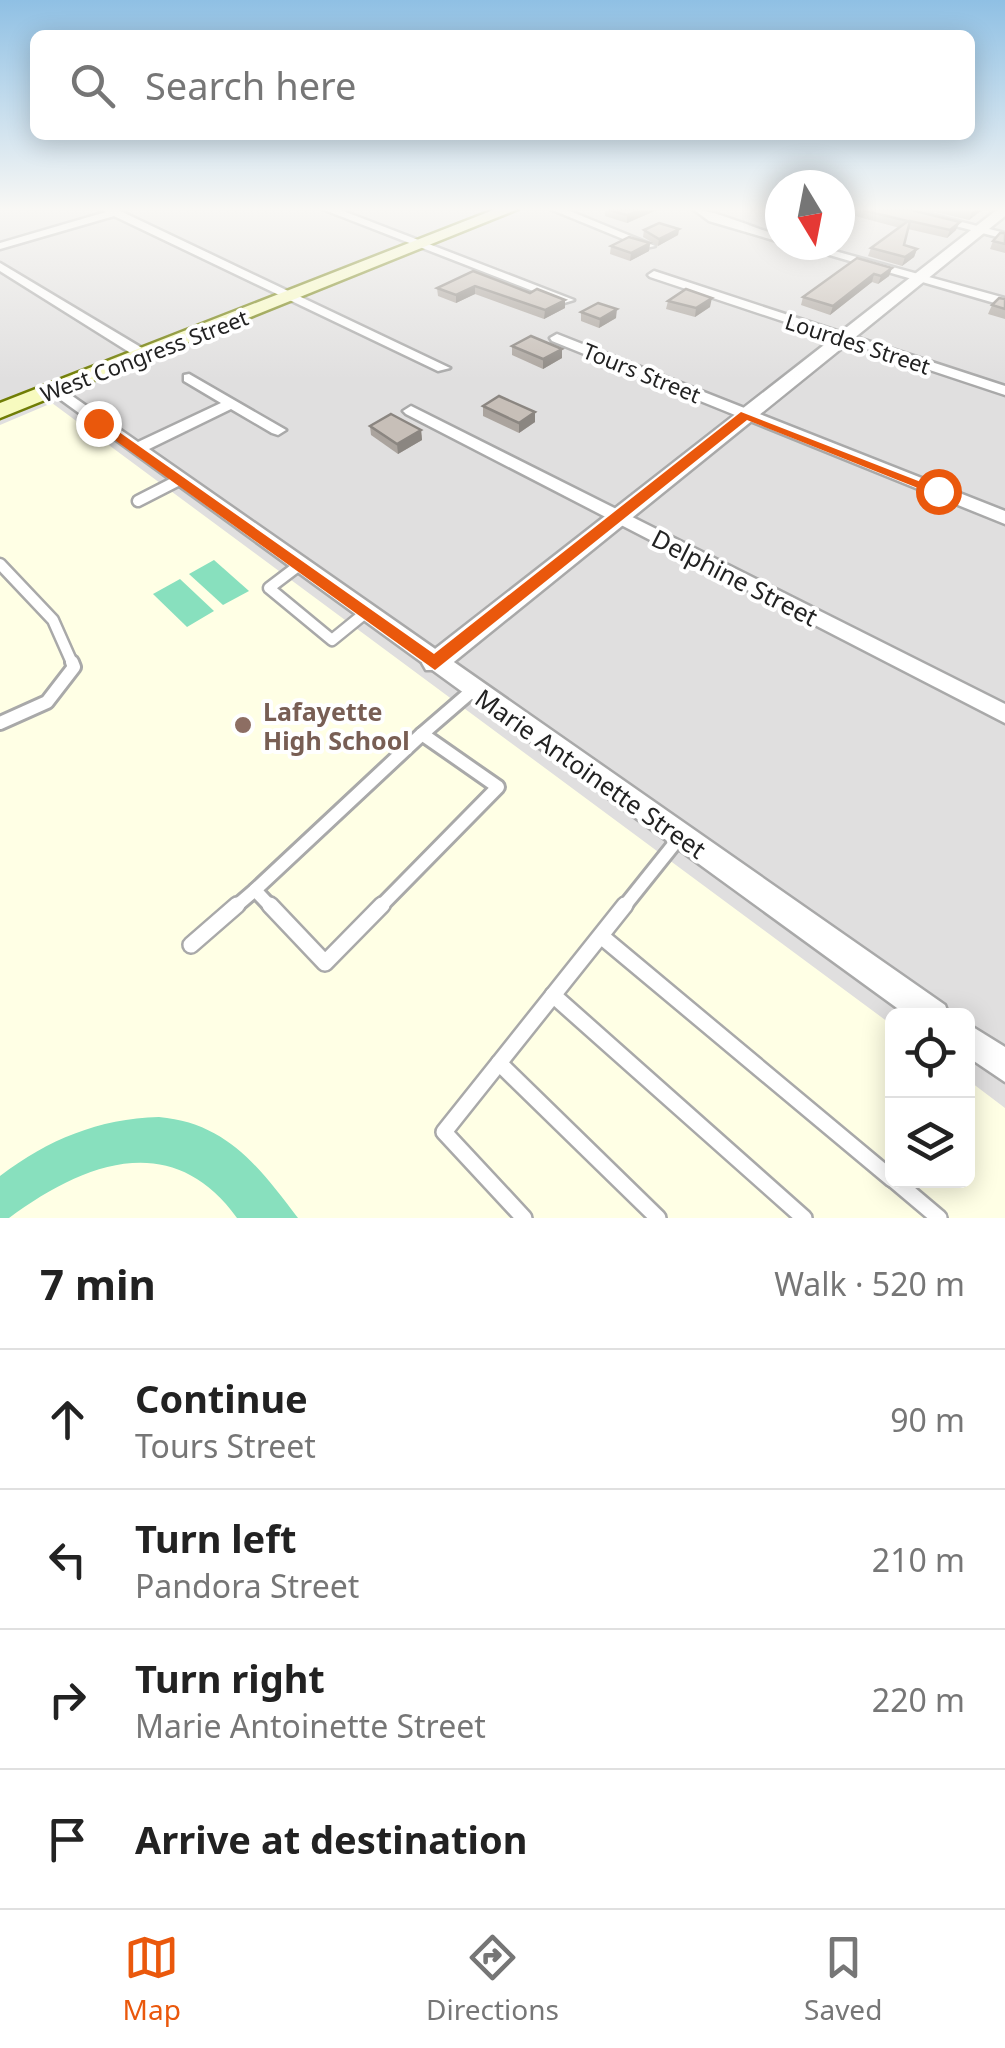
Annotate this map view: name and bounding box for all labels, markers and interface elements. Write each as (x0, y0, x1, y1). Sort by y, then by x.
search box (30, 30, 975, 140)
icon: search (65, 58, 120, 113)
text: Search here (145, 59, 356, 111)
north arrow (765, 170, 855, 260)
street label: West Congress Street (36, 302, 252, 408)
street label: Lourdes Street (782, 305, 934, 381)
street label: Tours Street (579, 335, 705, 409)
route end (76, 401, 122, 447)
route start (916, 469, 962, 515)
street label: Delphine Street (646, 521, 824, 633)
street label: Marie Antoinette Street (469, 680, 713, 866)
place label: Lafayette High School (263, 694, 410, 757)
marker: Lafayette High School (232, 714, 254, 736)
map controls (885, 1008, 975, 1188)
button: locate (885, 1008, 975, 1098)
button: layers (885, 1098, 975, 1188)
text: 7 min (40, 1255, 156, 1312)
text: Walk · 520 m (774, 1262, 965, 1305)
text: Continue (135, 1372, 308, 1424)
icon: ahead (40, 1392, 95, 1447)
text: 90 m (890, 1398, 965, 1441)
text: Tours Street (135, 1424, 316, 1467)
text: Turn left (135, 1512, 297, 1564)
icon: left (40, 1532, 95, 1587)
text: 210 m (872, 1538, 965, 1581)
text: Pandora Street (135, 1564, 359, 1607)
text: Turn right (135, 1652, 325, 1704)
icon: right (40, 1672, 95, 1727)
text: 220 m (872, 1678, 965, 1721)
text: Marie Antoinette Street (135, 1704, 486, 1747)
icon: arrive (40, 1812, 95, 1867)
text: Arrive at destination (135, 1813, 527, 1865)
tab: Map (123, 1930, 181, 2028)
tab: Directions (426, 1930, 559, 2028)
tab: Saved (804, 1930, 882, 2028)

